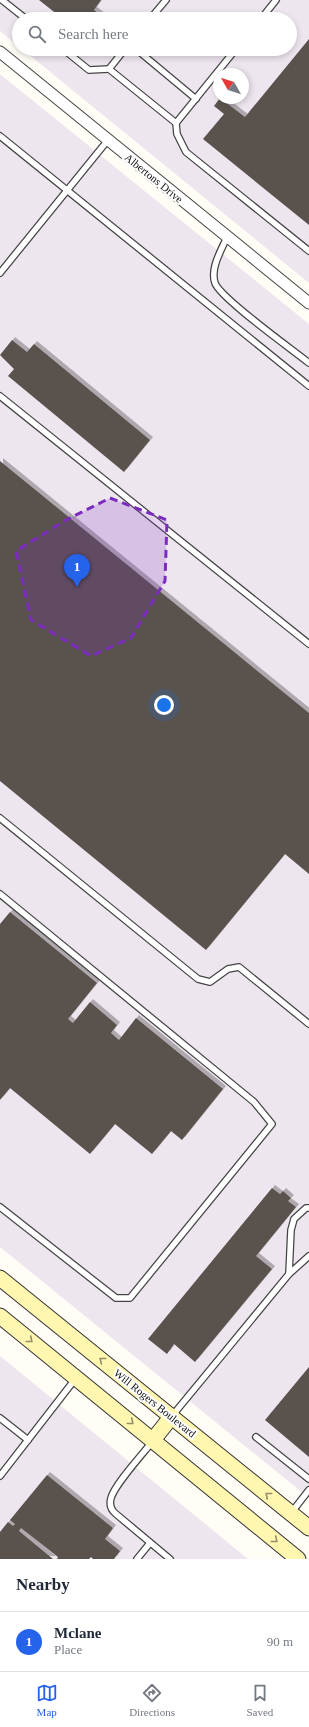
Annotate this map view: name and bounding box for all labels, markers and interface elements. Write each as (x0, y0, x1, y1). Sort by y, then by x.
search box (12, 12, 297, 56)
icon: search (26, 23, 48, 45)
text: Search here (58, 26, 128, 42)
north arrow (213, 68, 249, 104)
street label: Albertons Drive (123, 151, 186, 205)
pin: 1 (64, 554, 90, 587)
your location (154, 695, 174, 715)
one-way arrow (26, 1336, 33, 1343)
one-way arrow (99, 1357, 106, 1364)
street label: Will Rogers Boulevard (112, 1366, 199, 1440)
one-way arrow (127, 1418, 134, 1425)
one-way arrow (265, 1492, 273, 1499)
one-way arrow (271, 1535, 278, 1542)
text: Nearby (16, 1575, 70, 1594)
text: Mclane (54, 1625, 101, 1641)
text: 1 (26, 1634, 32, 1649)
text: 90 m (267, 1634, 293, 1649)
text: Place (54, 1642, 82, 1657)
tab: Map (36, 1682, 58, 1718)
tab: Directions (129, 1682, 175, 1718)
tab: Saved (246, 1682, 273, 1718)

